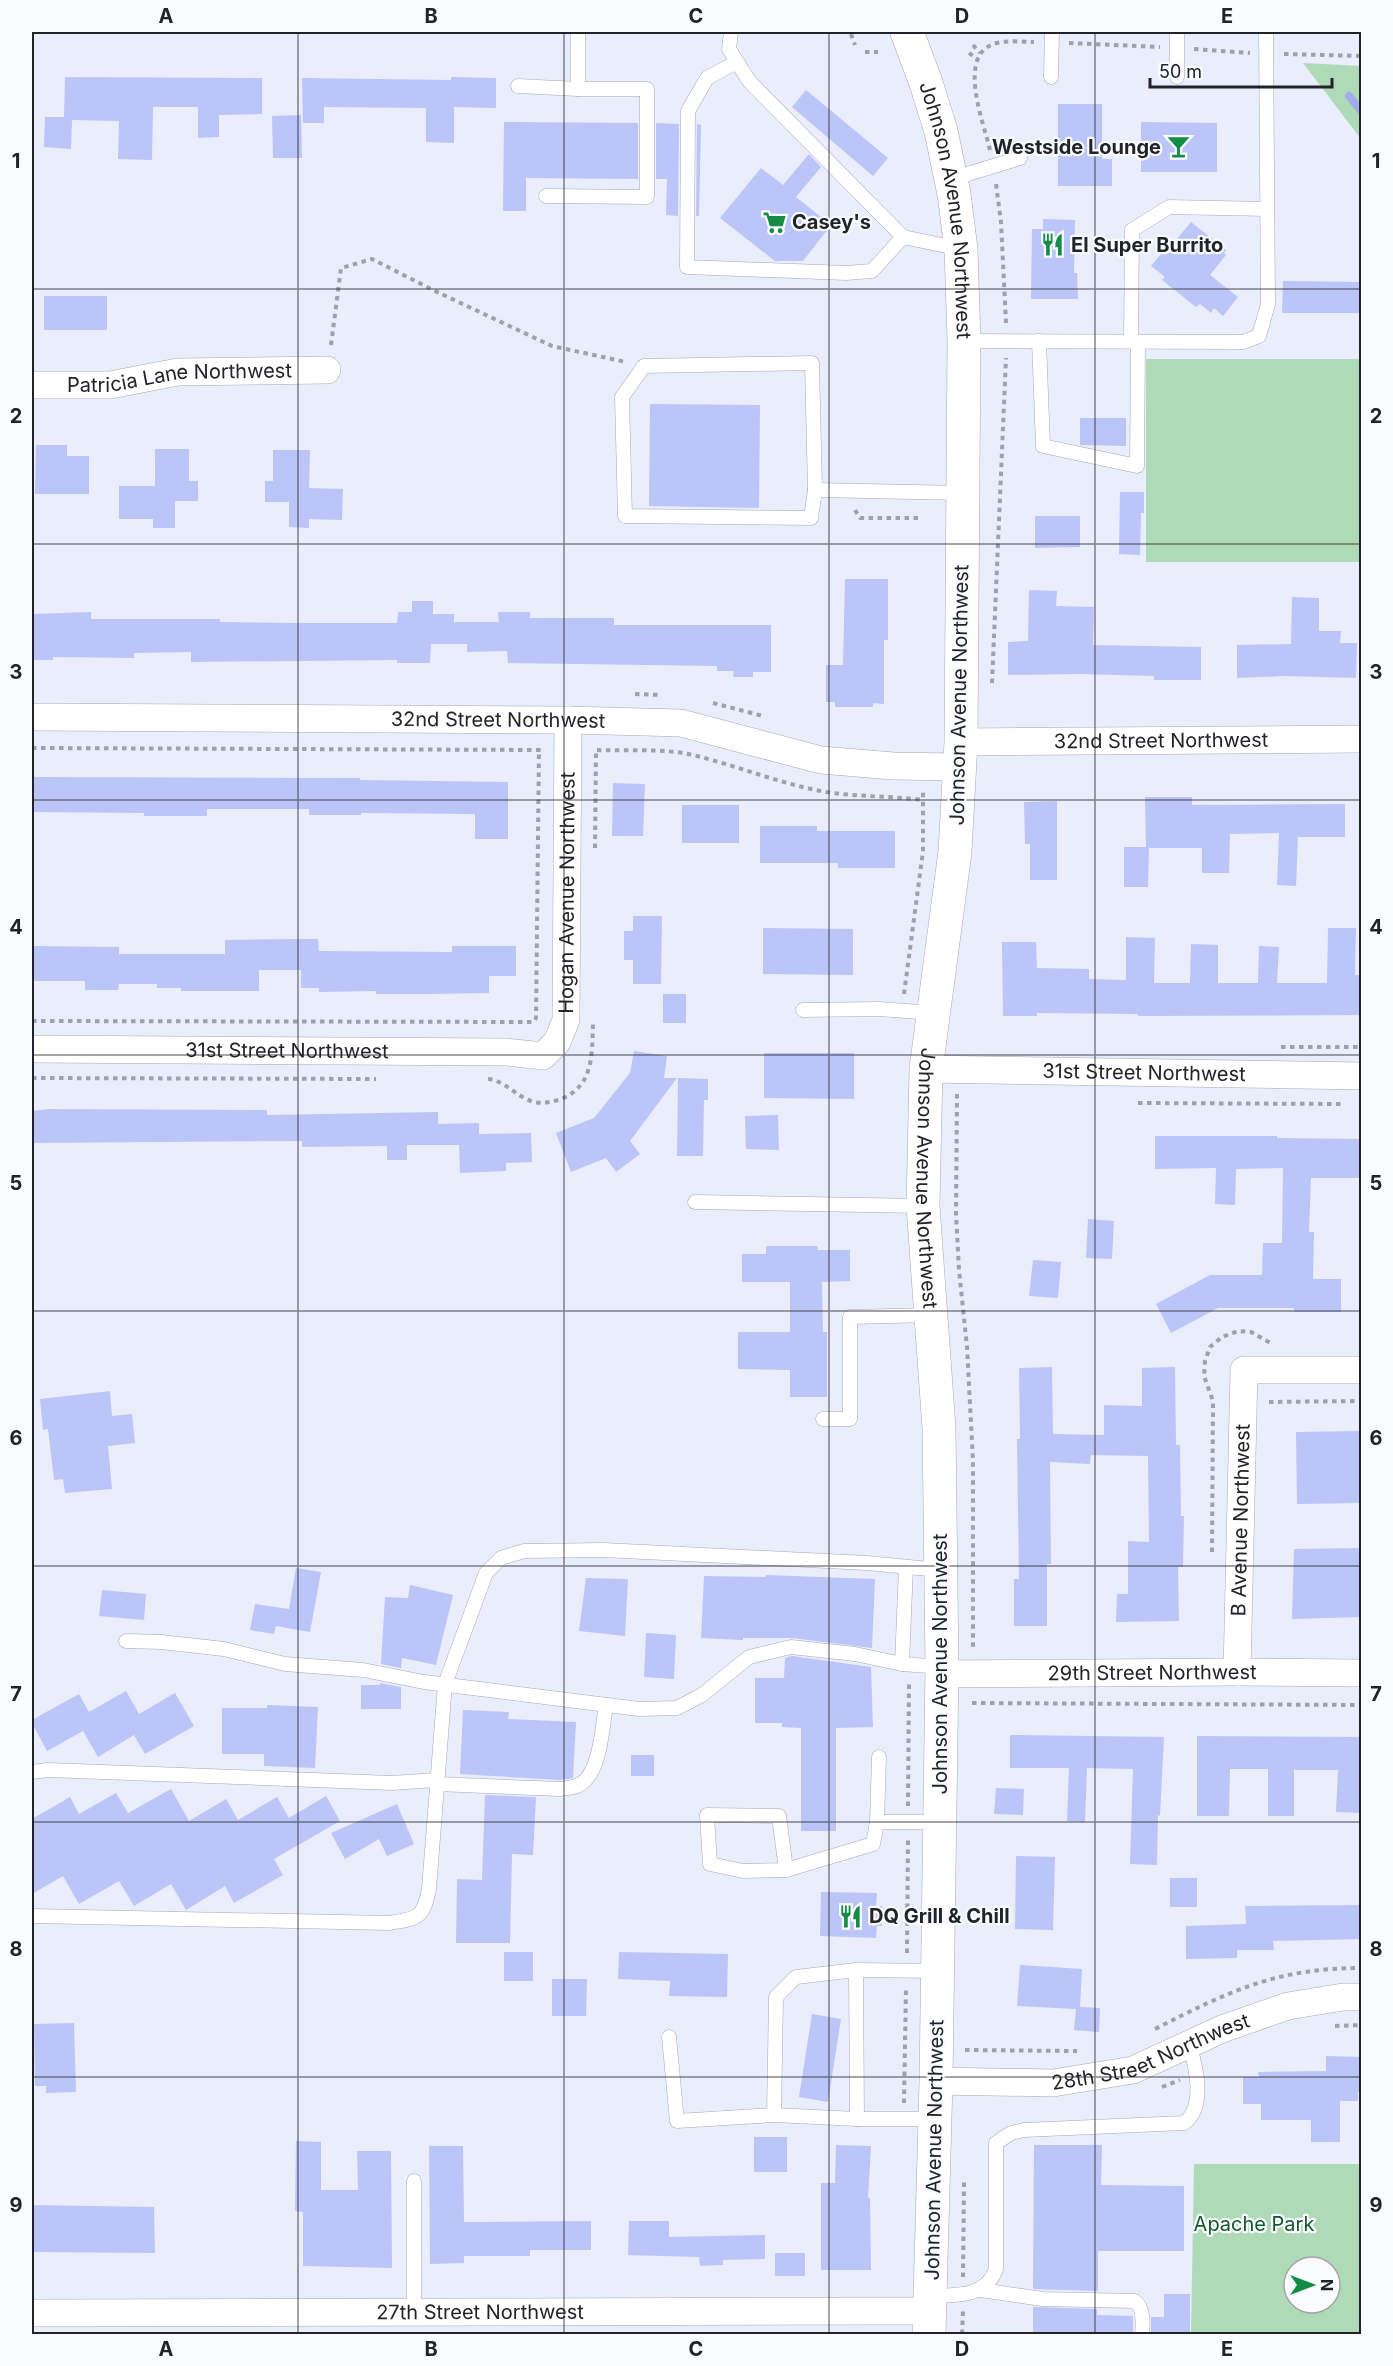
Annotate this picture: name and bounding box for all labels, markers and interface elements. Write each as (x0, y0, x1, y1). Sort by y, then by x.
text: A (159, 4, 174, 28)
text: B (424, 4, 438, 28)
text: C (689, 4, 703, 28)
text: D (955, 4, 969, 28)
text: E (1221, 4, 1233, 28)
scale bar (1150, 51, 1332, 89)
text: 50 m (1159, 61, 1202, 82)
street label: Johnson Avenue Northwest (914, 78, 976, 340)
bar icon: Westside Lounge (1166, 134, 1192, 160)
place label: Westside Lounge (992, 135, 1161, 159)
text: 1 (12, 149, 20, 173)
text: 1 (1372, 149, 1380, 173)
supermarket icon: Casey's (761, 209, 787, 235)
place label: Casey's (792, 210, 871, 234)
restaurant icon: El Super Burrito (1040, 232, 1066, 258)
place label: El Super Burrito (1071, 233, 1223, 257)
street label: Patricia Lane Northwest (67, 358, 292, 397)
text: 2 (10, 404, 22, 428)
text: 2 (1370, 404, 1382, 428)
street label: Johnson Avenue Northwest (945, 564, 973, 826)
text: 3 (10, 660, 22, 684)
text: 3 (1370, 660, 1382, 684)
street label: 32nd Street Northwest (391, 707, 606, 733)
street label: 32nd Street Northwest (1054, 728, 1269, 753)
street label: Hogan Avenue Northwest (554, 771, 580, 1014)
text: 4 (9, 915, 23, 939)
text: 4 (1369, 915, 1383, 939)
street label: 31st Street Northwest (185, 1038, 389, 1063)
street label: Johnson Avenue Northwest (911, 1046, 942, 1310)
street label: 31st Street Northwest (1042, 1059, 1246, 1086)
text: 5 (10, 1171, 22, 1195)
text: 5 (1370, 1171, 1382, 1195)
street label: B Avenue Northwest (1226, 1423, 1255, 1617)
text: 6 (10, 1426, 23, 1450)
text: 6 (1370, 1426, 1383, 1450)
street label: Johnson Avenue Northwest (928, 1533, 952, 1794)
street label: 29th Street Northwest (1047, 1660, 1257, 1685)
text: 7 (10, 1682, 22, 1706)
text: 7 (1370, 1682, 1382, 1706)
restaurant icon: DQ Grill & Chill (838, 1903, 864, 1929)
place label: DQ Grill & Chill (869, 1904, 1010, 1928)
text: 8 (9, 1937, 23, 1961)
text: 8 (1369, 1937, 1383, 1961)
street label: 28th Street Northwest (1050, 2008, 1253, 2095)
street label: Johnson Avenue Northwest (920, 2019, 948, 2281)
text: 9 (10, 2193, 23, 2217)
text: 9 (1370, 2193, 1383, 2217)
park label: Apache Park (1194, 2212, 1314, 2236)
north arrow (1282, 2255, 1342, 2315)
text: N (1317, 2279, 1337, 2291)
street label: 27th Street Northwest (376, 2300, 584, 2324)
text: A (159, 2337, 174, 2361)
text: B (424, 2337, 438, 2361)
text: C (689, 2337, 703, 2361)
text: D (955, 2337, 969, 2361)
text: E (1221, 2337, 1233, 2361)

